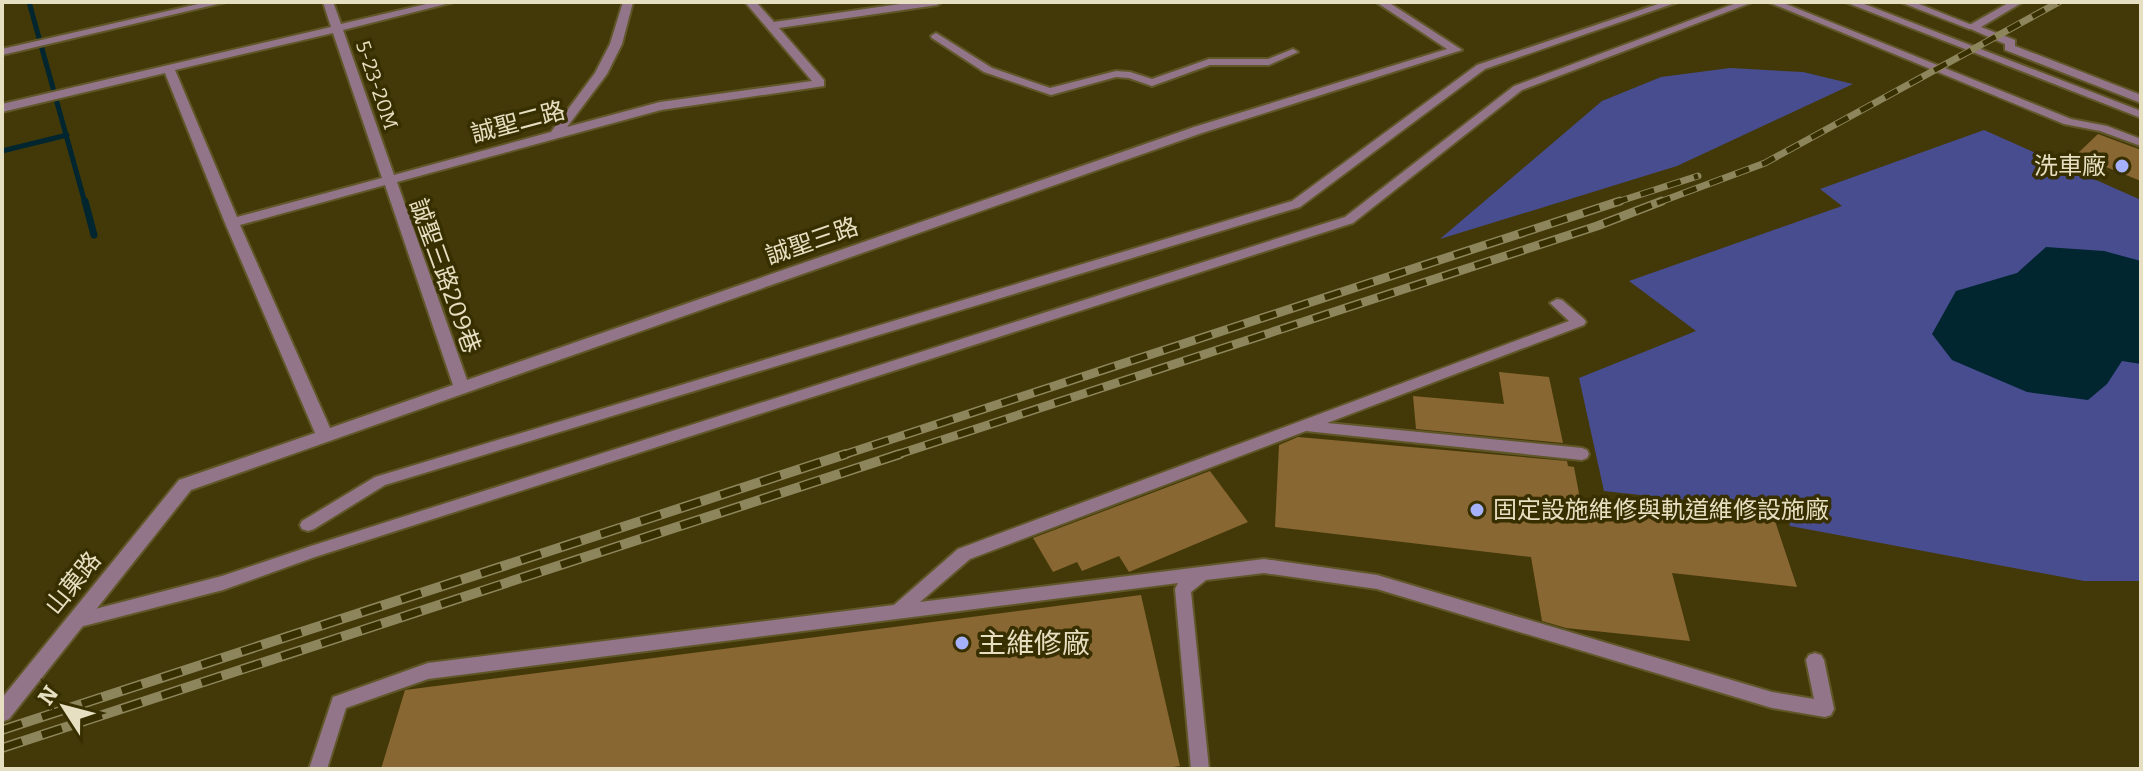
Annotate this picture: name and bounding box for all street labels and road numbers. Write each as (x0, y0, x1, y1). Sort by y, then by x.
street label: 5-23-20M (351, 38, 403, 132)
street label: 誠聖二路 (468, 96, 568, 148)
street label: 誠聖三路209巷 (404, 195, 486, 357)
street label: 誠聖三路 (762, 212, 862, 270)
street label: 山菓路 (39, 546, 107, 620)

